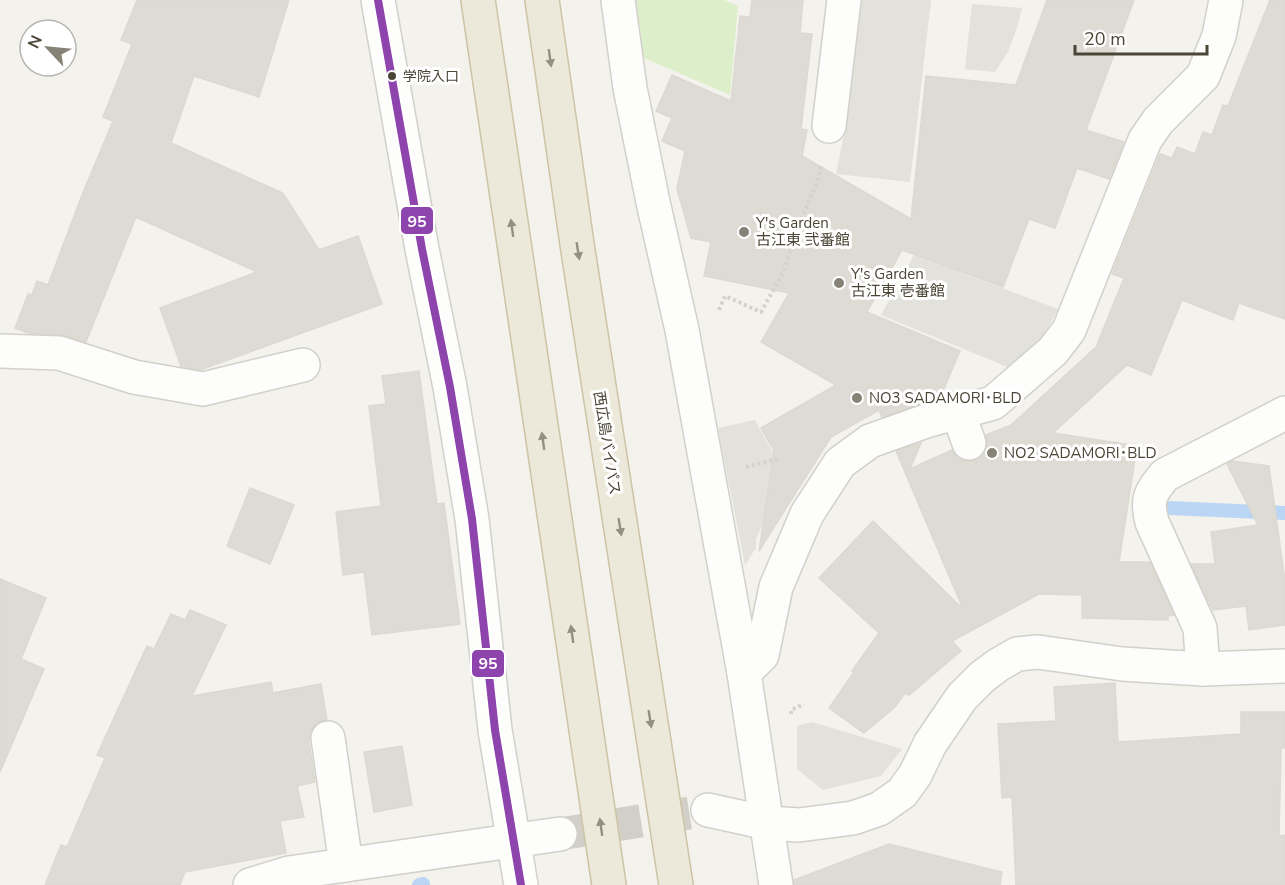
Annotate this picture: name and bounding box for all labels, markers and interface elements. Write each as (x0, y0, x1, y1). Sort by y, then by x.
north arrow (18, 18, 78, 78)
scale bar (1075, 18, 1207, 56)
text: 20 m (1084, 27, 1126, 51)
text: N (23, 32, 48, 52)
one-way arrow (546, 49, 555, 68)
place label: 学院入口 (403, 67, 459, 86)
marker: 学院入口 (386, 70, 398, 82)
line badge: 95 (400, 206, 434, 235)
text: 95 (407, 211, 427, 233)
place label: Y's Garden 古江東 弐番館 (755, 213, 850, 250)
one-way arrow (507, 218, 516, 237)
marker: Y's Garden 古江東 弐番館 (737, 225, 751, 239)
one-way arrow (573, 242, 582, 261)
place label: Y's Garden 古江東 壱番館 (850, 264, 945, 301)
marker: Y's Garden 古江東 壱番館 (832, 276, 846, 290)
place label: NO3 SADAMORI･BLD (869, 388, 1022, 408)
street label: 西広島バイパス (589, 390, 625, 496)
marker: NO3 SADAMORI･BLD (850, 391, 864, 405)
one-way arrow (539, 432, 548, 451)
place label: NO2 SADAMORI･BLD (1004, 443, 1157, 463)
marker: NO2 SADAMORI･BLD (985, 446, 999, 460)
one-way arrow (616, 517, 625, 536)
one-way arrow (567, 625, 576, 644)
line badge: 95 (471, 649, 505, 678)
text: 95 (478, 653, 498, 675)
one-way arrow (646, 710, 655, 729)
one-way arrow (596, 818, 605, 837)

